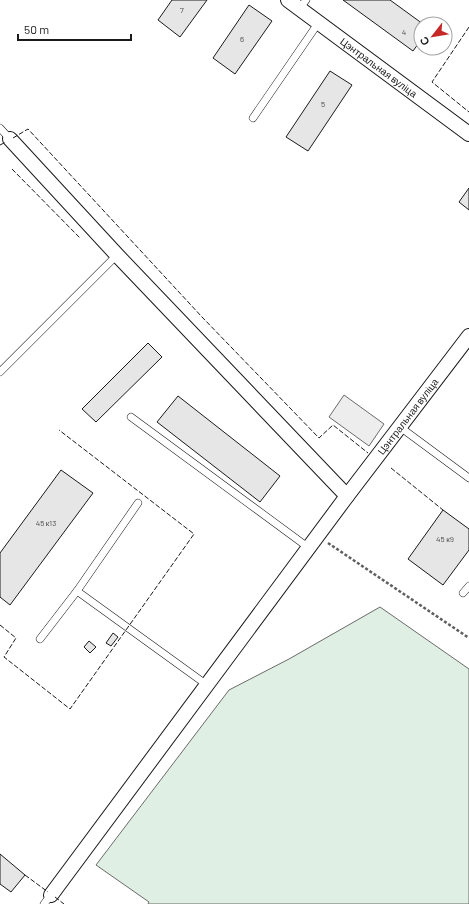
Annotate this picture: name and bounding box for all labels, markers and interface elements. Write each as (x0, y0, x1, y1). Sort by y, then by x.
house number: 7 (180, 5, 184, 15)
scale bar (18, 16, 131, 42)
north arrow (413, 16, 453, 56)
text: 50 m (24, 22, 49, 36)
house number: 4 (402, 27, 406, 37)
house number: 6 (240, 34, 244, 44)
street label: Цэнтральная вуліца (338, 35, 420, 100)
text: С (416, 35, 432, 48)
house number: 5 (321, 99, 325, 109)
street label: Цэнтральная вуліца (375, 376, 441, 457)
house number: 45 к13 (36, 518, 56, 528)
house number: 45 к9 (436, 534, 454, 544)

